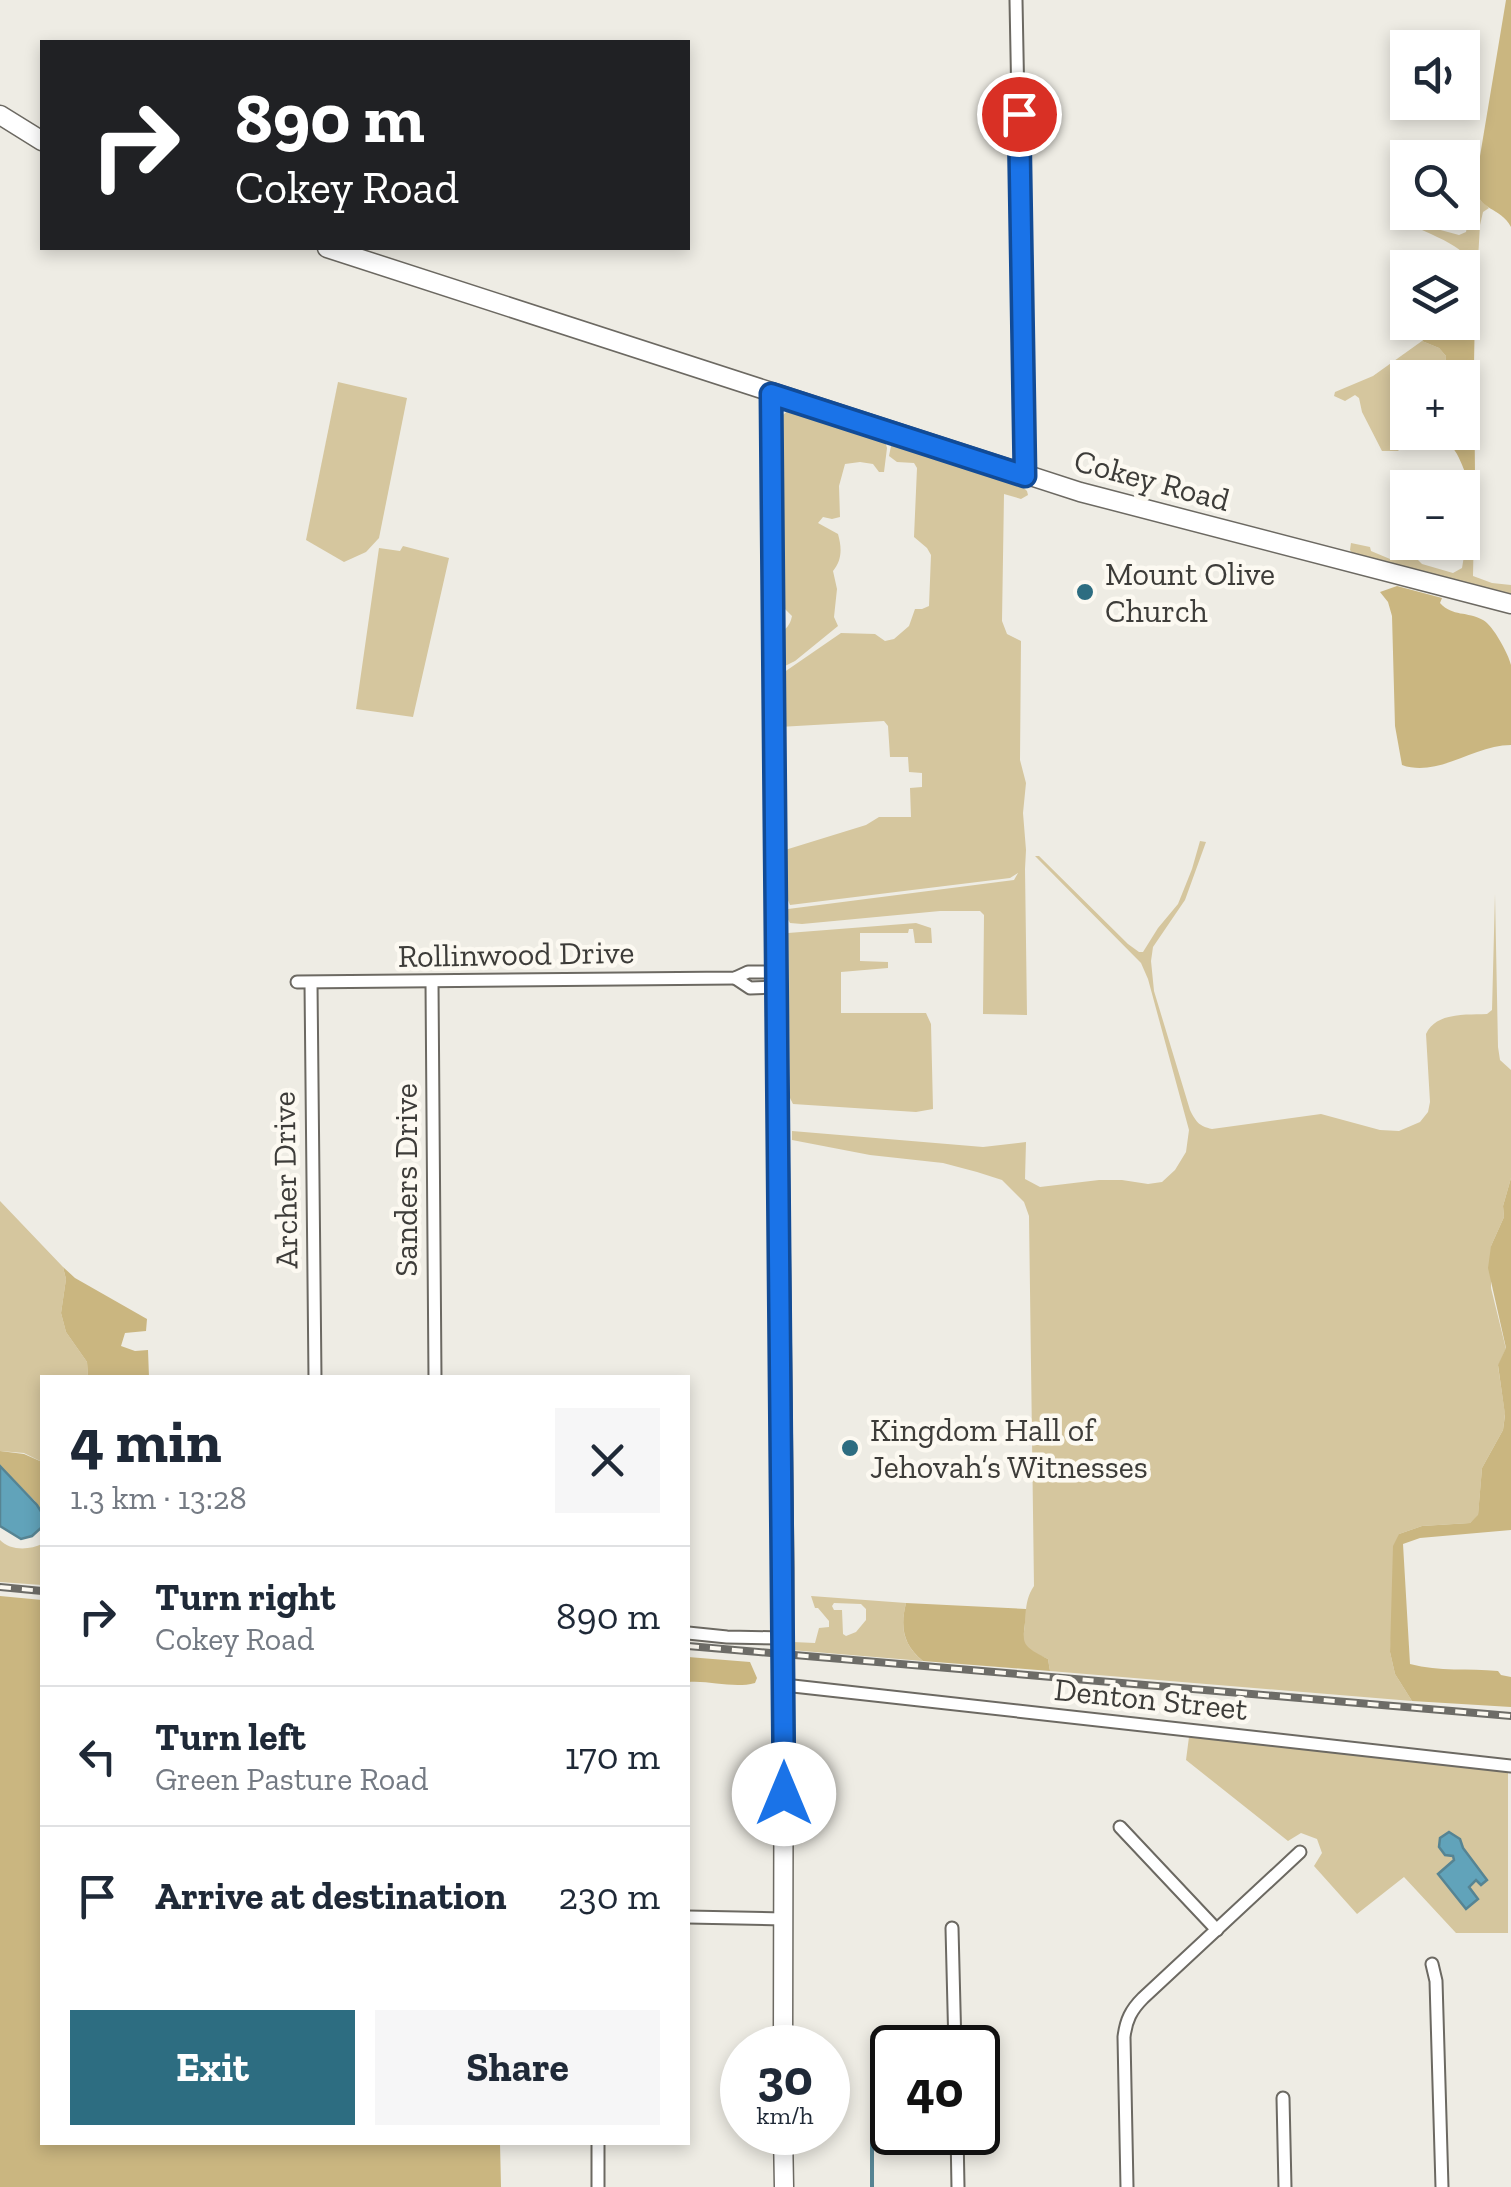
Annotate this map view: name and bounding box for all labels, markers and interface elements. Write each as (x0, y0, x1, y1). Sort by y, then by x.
map controls (1390, 30, 1480, 560)
button: sound (1390, 30, 1480, 120)
pin (977, 72, 1062, 157)
text: 890 m (235, 76, 425, 160)
icon: right (70, 80, 200, 210)
icon: arrive (992, 87, 1047, 142)
button: search (1390, 140, 1480, 230)
text: Cokey Road (235, 161, 459, 215)
button: layers (1390, 250, 1480, 340)
button: + (1390, 360, 1480, 450)
street label: Cokey Road (1070, 441, 1234, 519)
button: − (1390, 470, 1480, 560)
place label: Mount Olive Church (1105, 555, 1275, 630)
marker: Mount Olive Church (1074, 581, 1096, 603)
street label: Rollinwood Drive (397, 933, 635, 975)
street label: Sanders Drive (387, 1083, 425, 1277)
street label: Archer Drive (264, 1091, 306, 1269)
text: 4 min (70, 1405, 222, 1477)
button: close (555, 1408, 660, 1513)
place label: Kingdom Hall of Jehovah’s Witnesses (870, 1411, 1148, 1486)
marker: Kingdom Hall of Jehovah’s Witnesses (839, 1437, 861, 1459)
text: 1.3 km · 13:28 (70, 1479, 247, 1517)
text: Turn right (155, 1574, 335, 1620)
icon: right (70, 1589, 125, 1644)
text: 890 m (556, 1593, 660, 1639)
text: Cokey Road (155, 1620, 314, 1658)
street label: Denton Street (1052, 1670, 1250, 1728)
text: Turn left (155, 1714, 306, 1760)
icon: left (70, 1729, 125, 1784)
text: 170 m (565, 1733, 660, 1779)
position arrow (732, 1742, 836, 1846)
text: Green Pasture Road (155, 1760, 428, 1798)
icon: arrive (70, 1869, 125, 1924)
text: Arrive at destination (155, 1873, 506, 1919)
text: 230 m (559, 1873, 660, 1919)
button: Exit (70, 2010, 355, 2125)
button: Share (375, 2010, 660, 2125)
speed limit sign: 40 (870, 2025, 1000, 2155)
text: 30 (757, 2048, 813, 2108)
text: km/h (756, 2100, 814, 2130)

